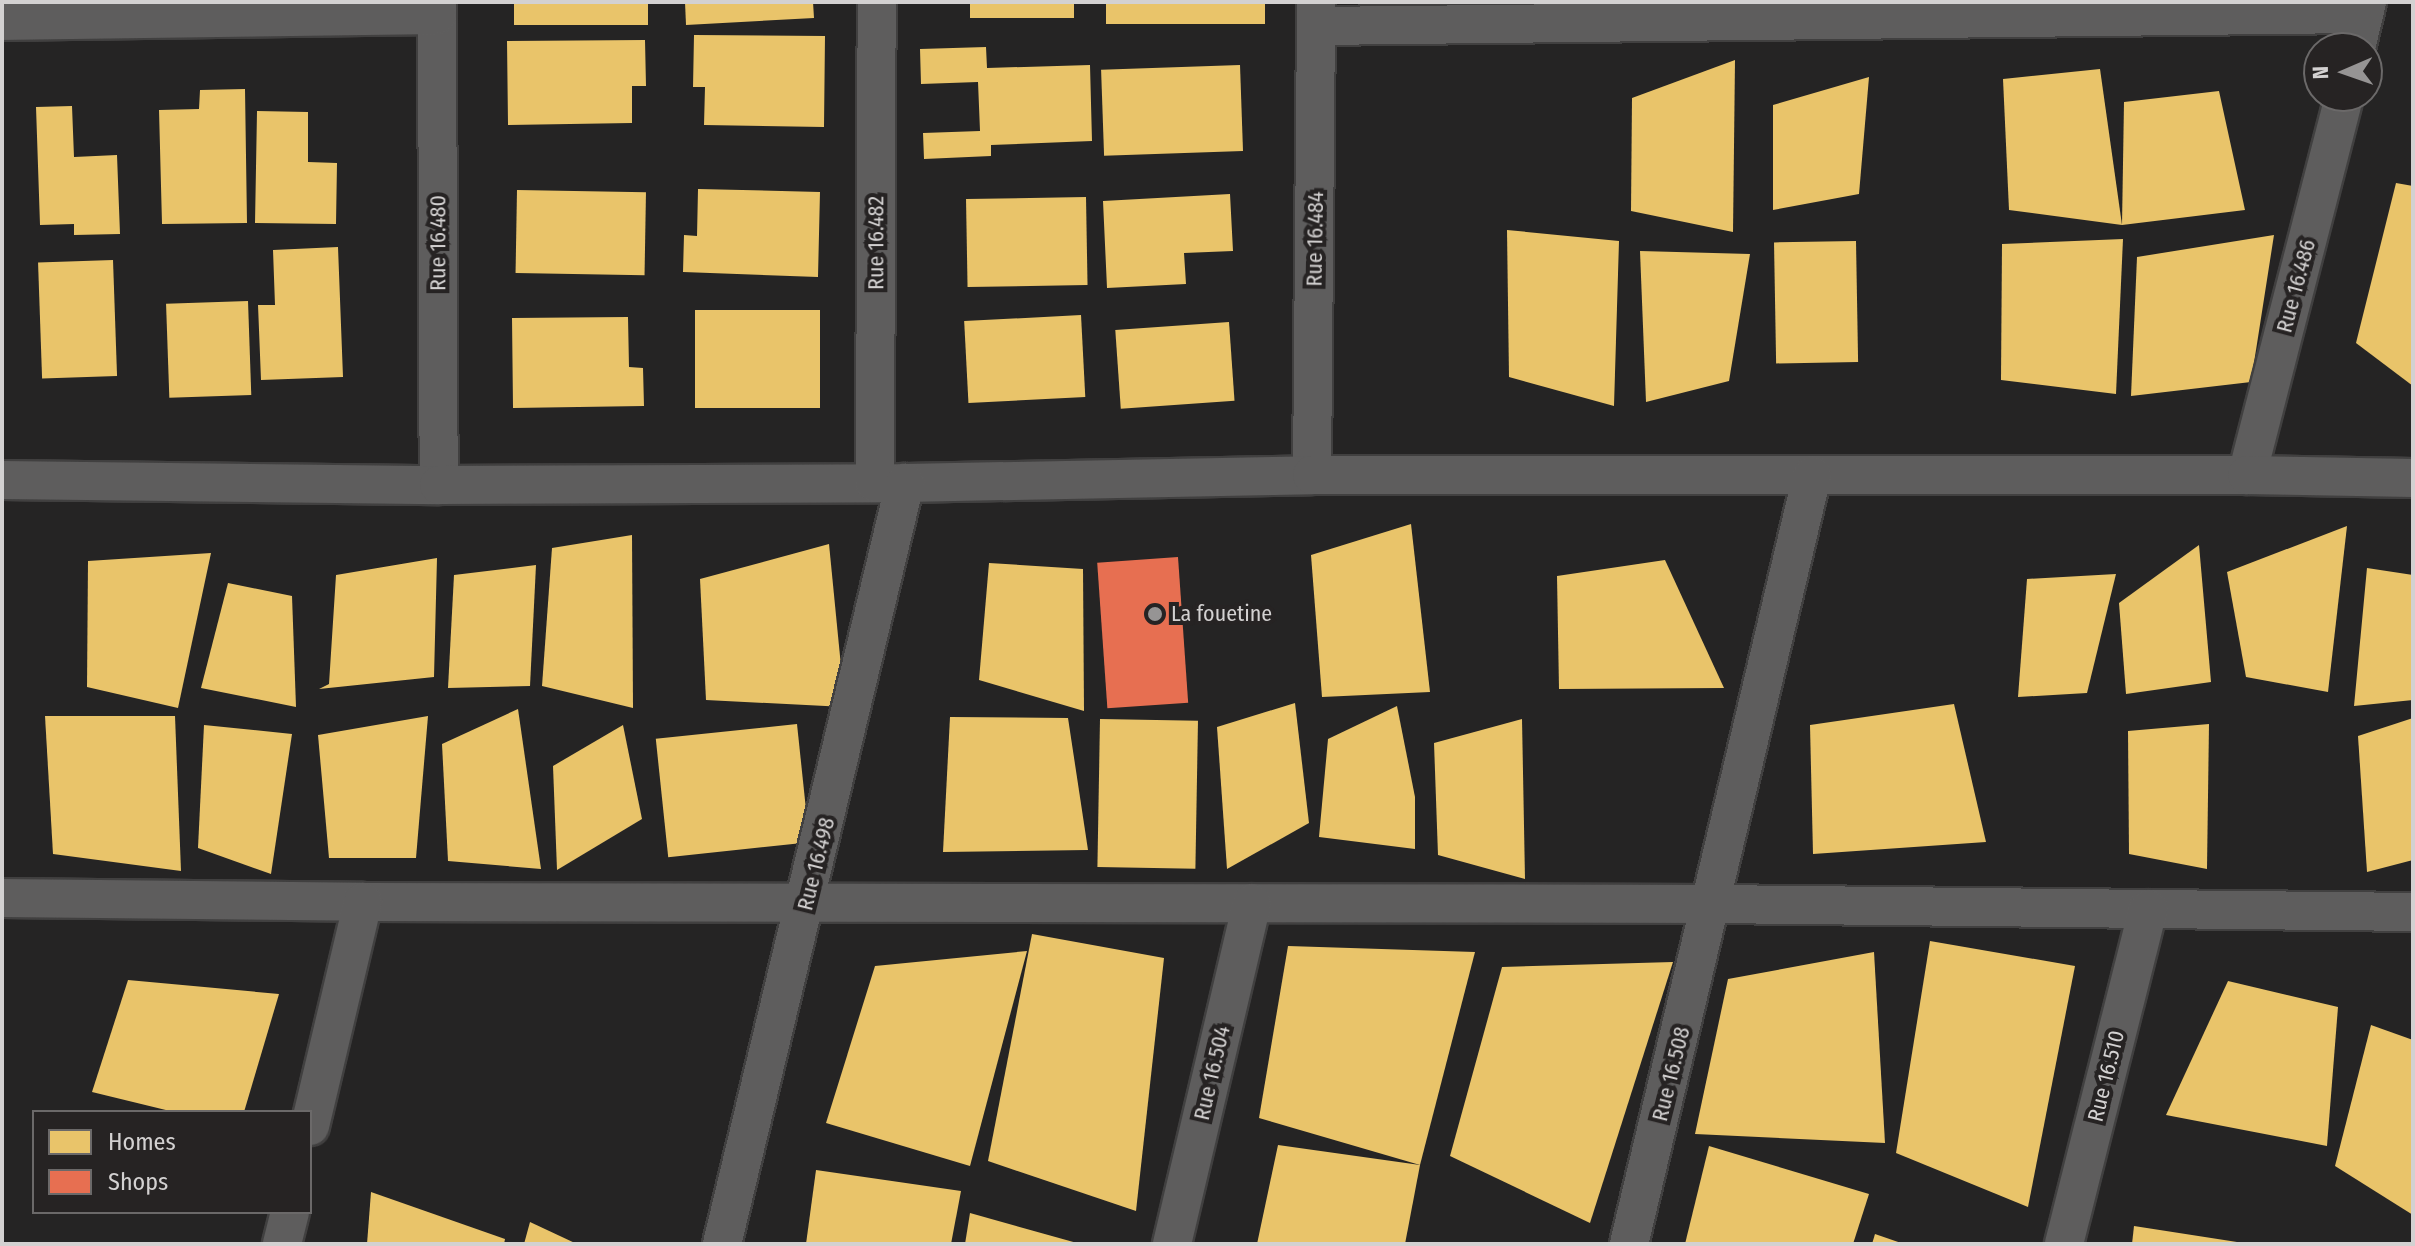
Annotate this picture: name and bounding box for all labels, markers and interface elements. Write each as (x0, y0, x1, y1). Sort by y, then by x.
north arrow (2303, 32, 2383, 112)
text: N (2307, 66, 2334, 80)
street label: Rue 16.484 (1301, 191, 1329, 287)
street label: Rue 16.480 (425, 195, 451, 291)
street label: Rue 16.482 (863, 196, 889, 290)
street label: Rue 16.486 (2271, 236, 2321, 336)
place label: La fouetine (1171, 601, 1272, 627)
marker: La fouetine (1146, 605, 1164, 623)
street label: Rue 16.498 (792, 815, 840, 913)
street label: Rue 16.504 (1188, 1023, 1236, 1123)
street label: Rue 16.508 (1647, 1024, 1695, 1124)
street label: Rue 16.510 (2082, 1028, 2130, 1124)
legend (32, 1110, 312, 1214)
text: Homes (108, 1128, 176, 1156)
text: Shops (108, 1168, 168, 1196)

